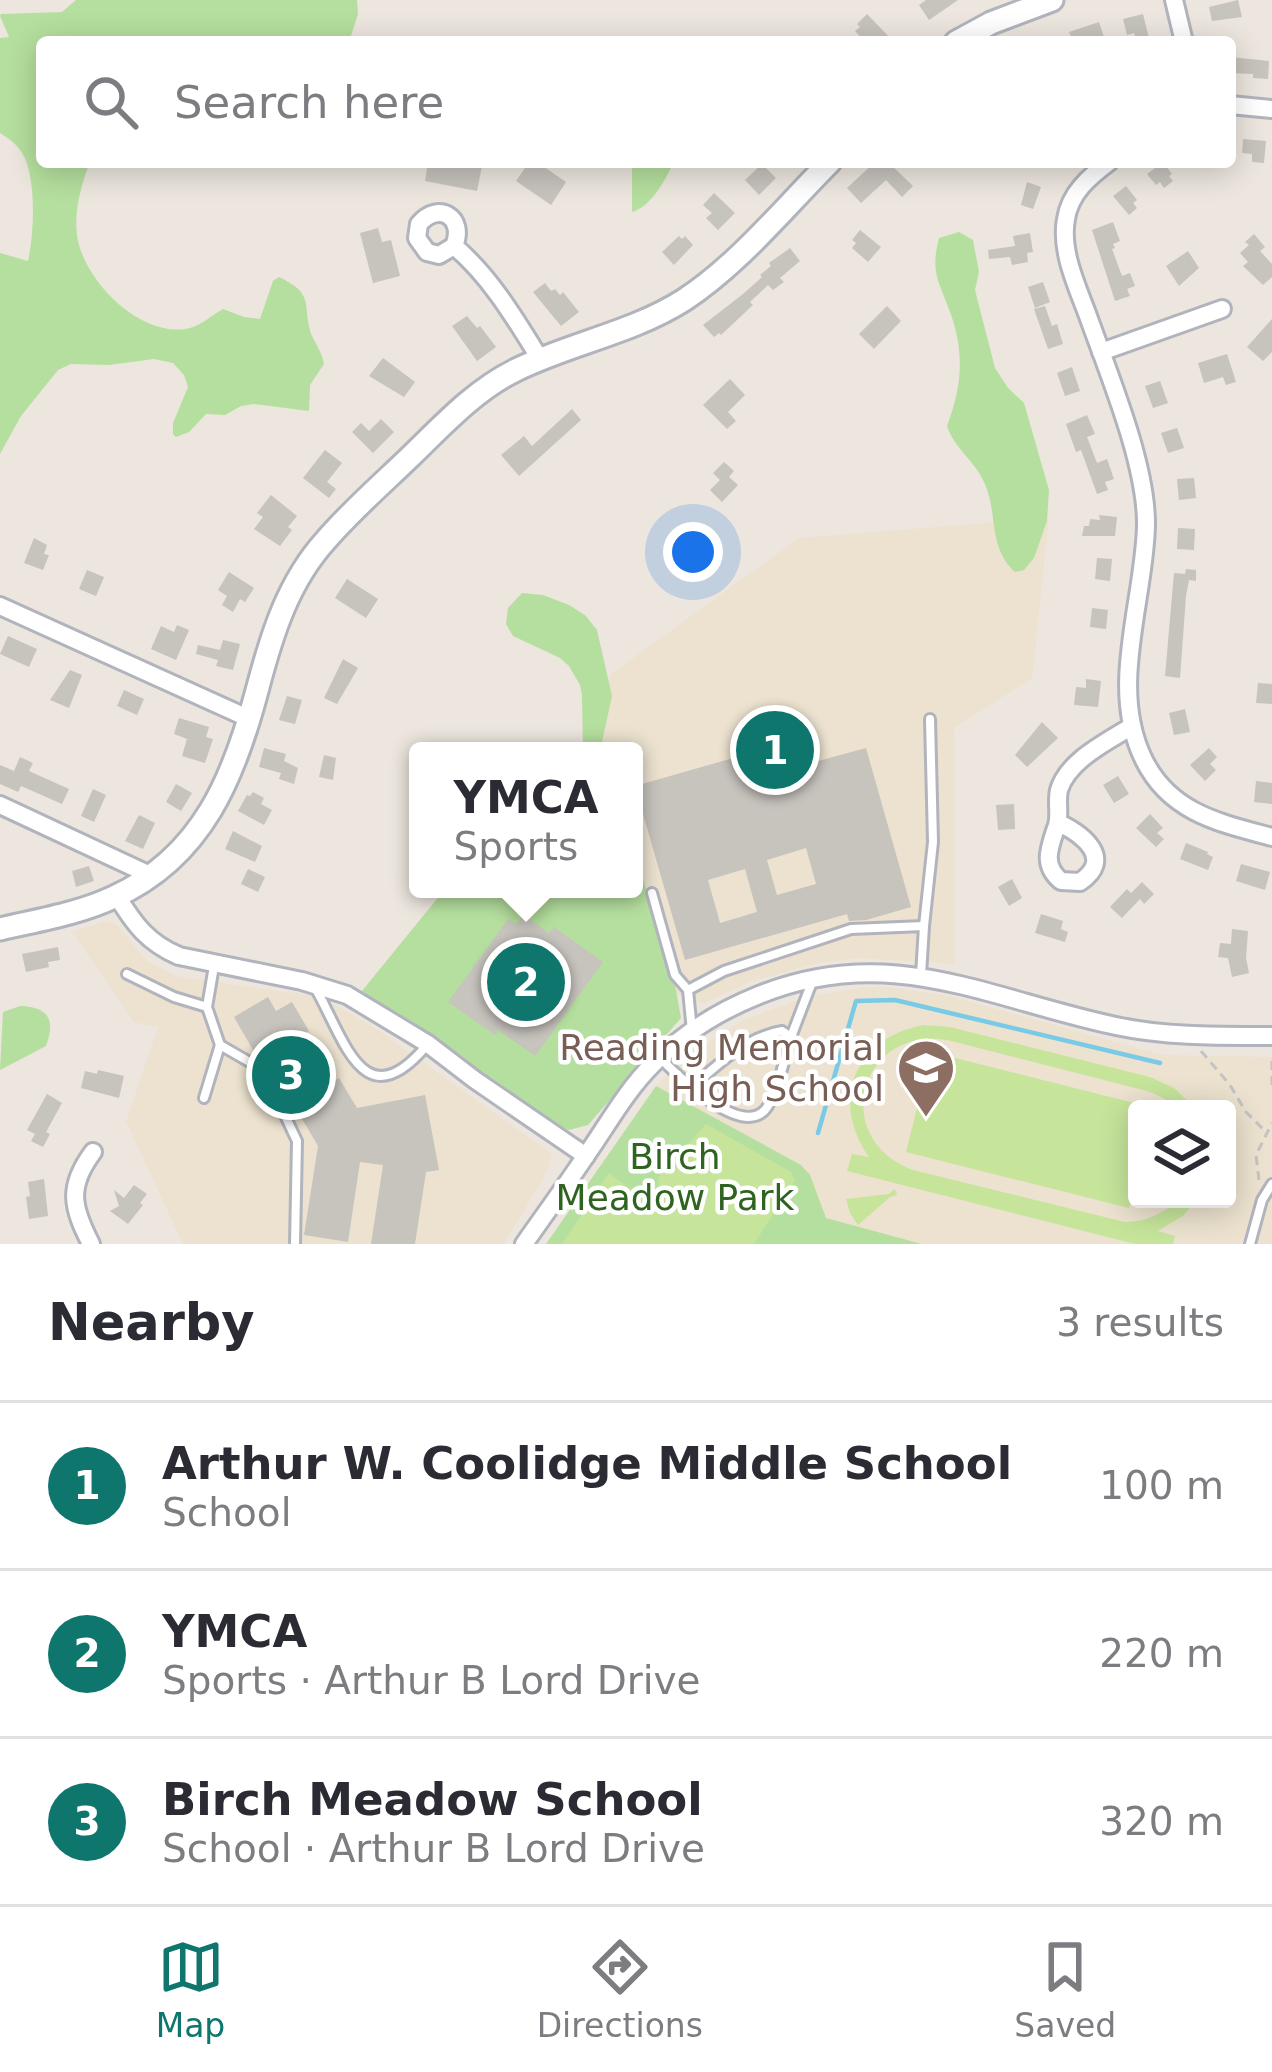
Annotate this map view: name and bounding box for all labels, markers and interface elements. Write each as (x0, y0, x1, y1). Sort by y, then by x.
search box (36, 36, 1236, 168)
icon: search (78, 69, 144, 135)
text: Search here (174, 76, 444, 129)
your location (663, 522, 723, 582)
pin: 1 (736, 705, 814, 795)
popup (409, 742, 643, 898)
text: YMCA (453, 771, 599, 824)
text: Sports (453, 824, 578, 869)
pin: 2 (487, 937, 565, 1027)
place label: Reading Memorial High School (559, 1027, 884, 1109)
pin: 3 (252, 1030, 330, 1120)
school or university icon: Reading Memorial High School (895, 1037, 957, 1119)
map controls (1128, 1100, 1236, 1208)
button: layers (1128, 1100, 1236, 1208)
park label: Birch Meadow Park (556, 1136, 795, 1218)
text: Nearby (48, 1293, 255, 1352)
text: 3 results (1056, 1300, 1224, 1345)
text: Arthur W. Coolidge Middle School (162, 1437, 1012, 1490)
text: 1 (73, 1463, 101, 1508)
text: 100 m (1099, 1463, 1224, 1508)
text: School (162, 1490, 291, 1535)
text: YMCA (162, 1605, 307, 1658)
text: 2 (73, 1631, 101, 1676)
text: 220 m (1099, 1631, 1224, 1676)
text: Sports · Arthur B Lord Drive (162, 1658, 701, 1703)
text: Birch Meadow School (162, 1773, 703, 1826)
text: 3 (73, 1799, 101, 1844)
text: 320 m (1099, 1799, 1224, 1844)
text: School · Arthur B Lord Drive (162, 1826, 705, 1871)
tab: Map (156, 1934, 225, 2045)
tab: Directions (537, 1934, 703, 2045)
tab: Saved (1014, 1934, 1116, 2045)

